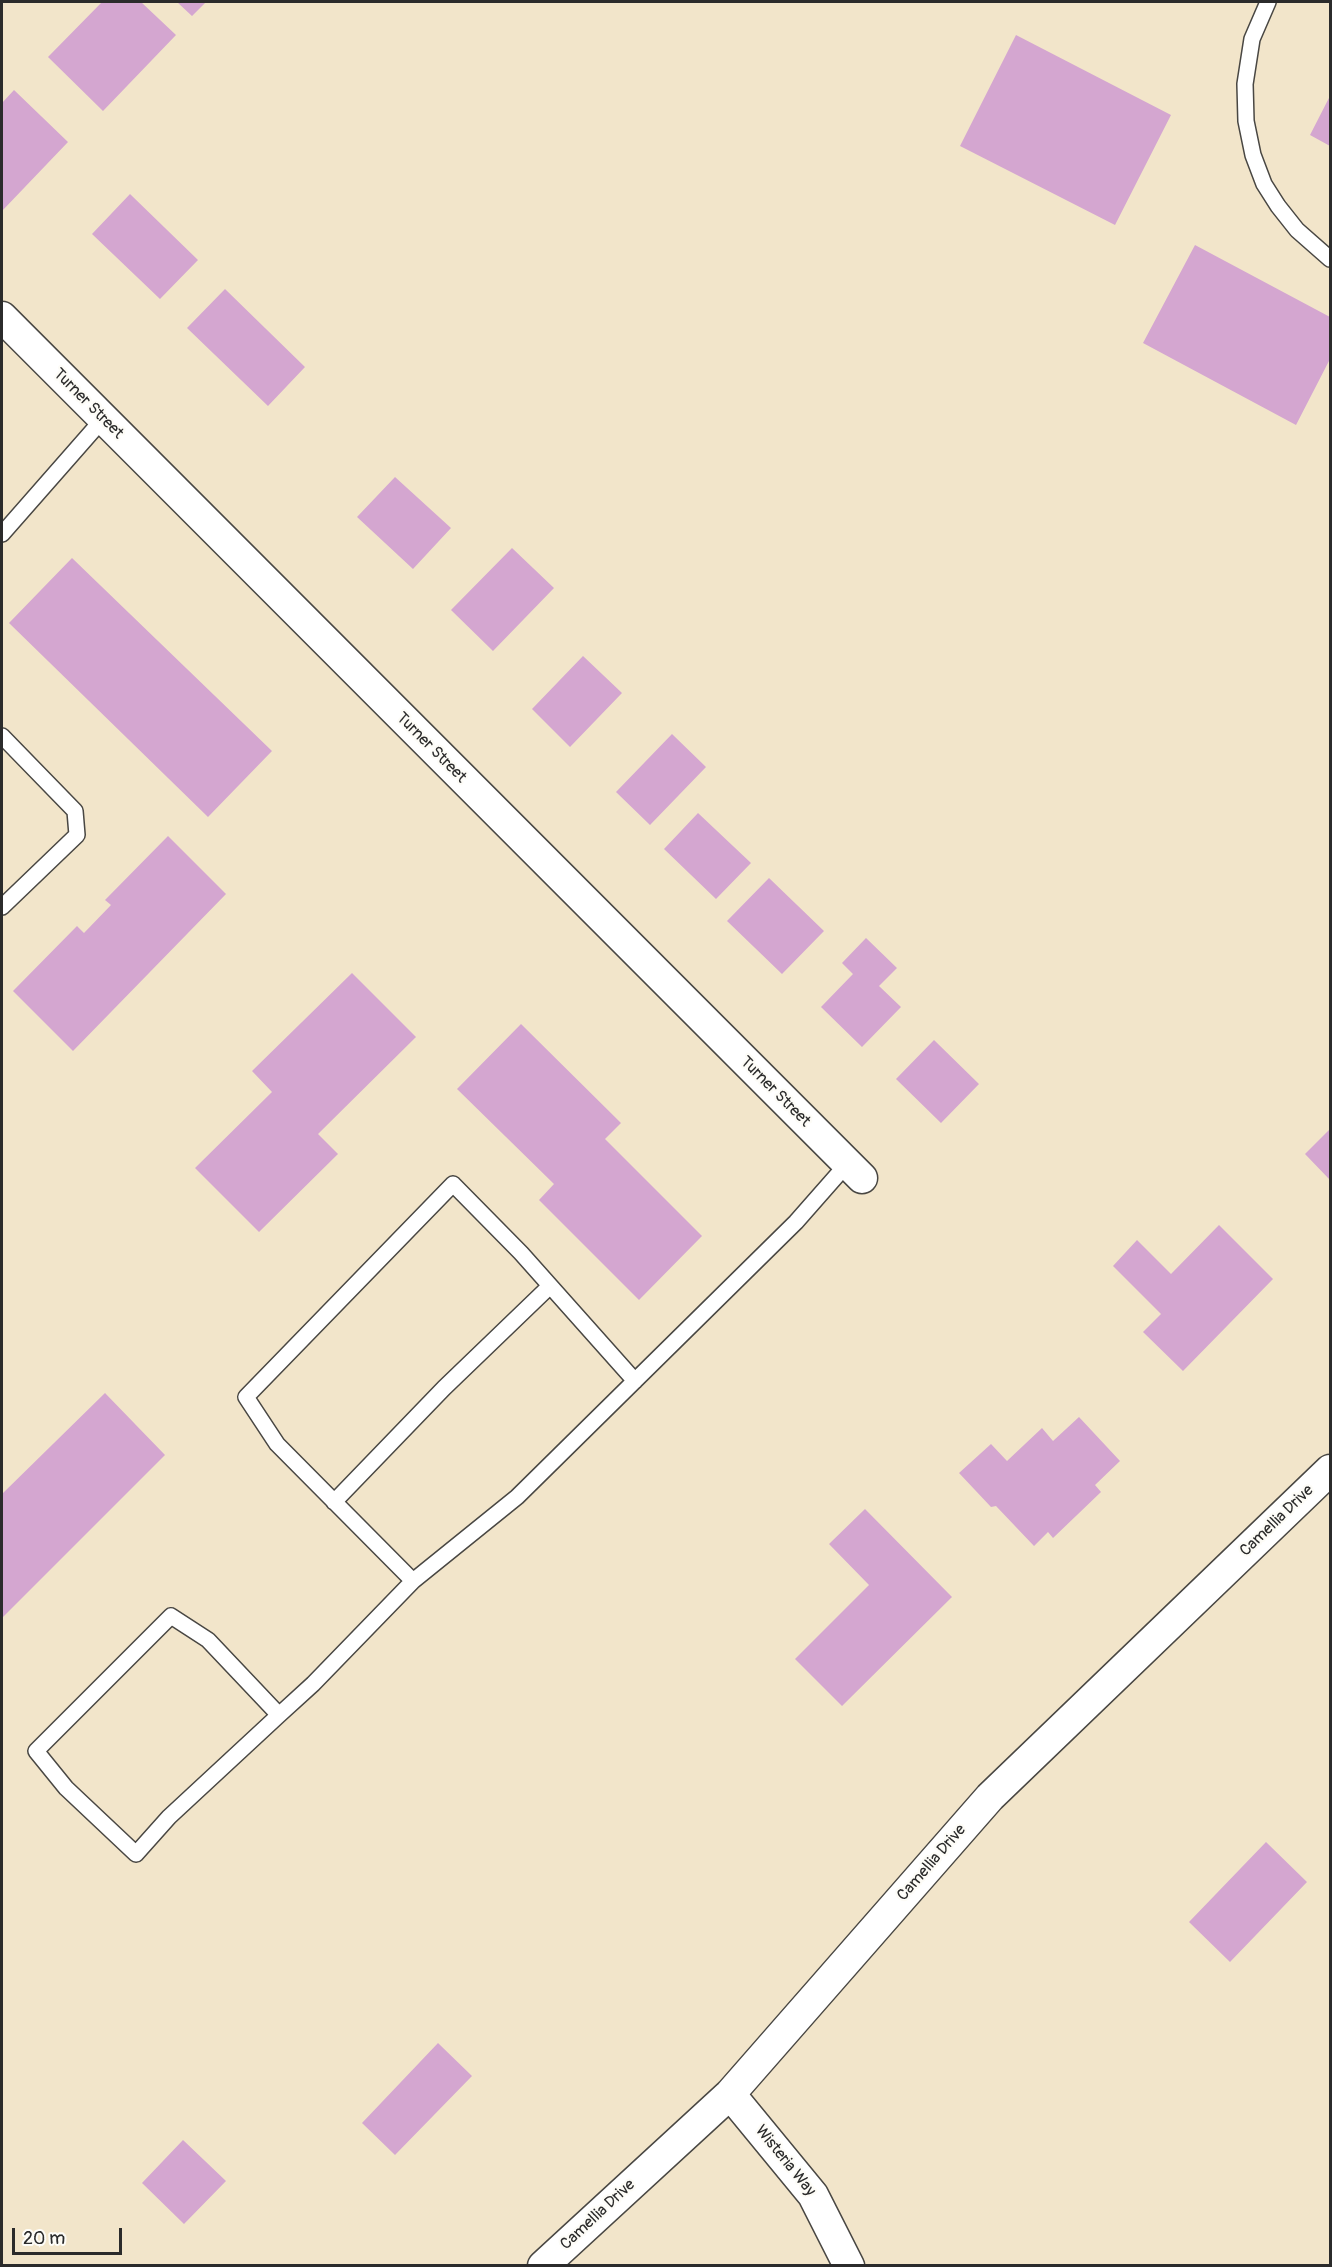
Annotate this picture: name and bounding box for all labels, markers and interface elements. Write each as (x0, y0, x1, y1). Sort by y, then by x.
street label: Turner Street (49, 365, 127, 443)
street label: Turner Street (392, 709, 470, 787)
street label: Turner Street (736, 1053, 814, 1131)
street label: Camellia Drive (1236, 1481, 1318, 1561)
street label: Camellia Drive (894, 1821, 970, 1905)
street label: Wisteria Way (751, 2122, 819, 2200)
street label: Camellia Drive (557, 2176, 639, 2254)
scale bar (15, 2216, 124, 2254)
text: 20 m (23, 2227, 65, 2250)

